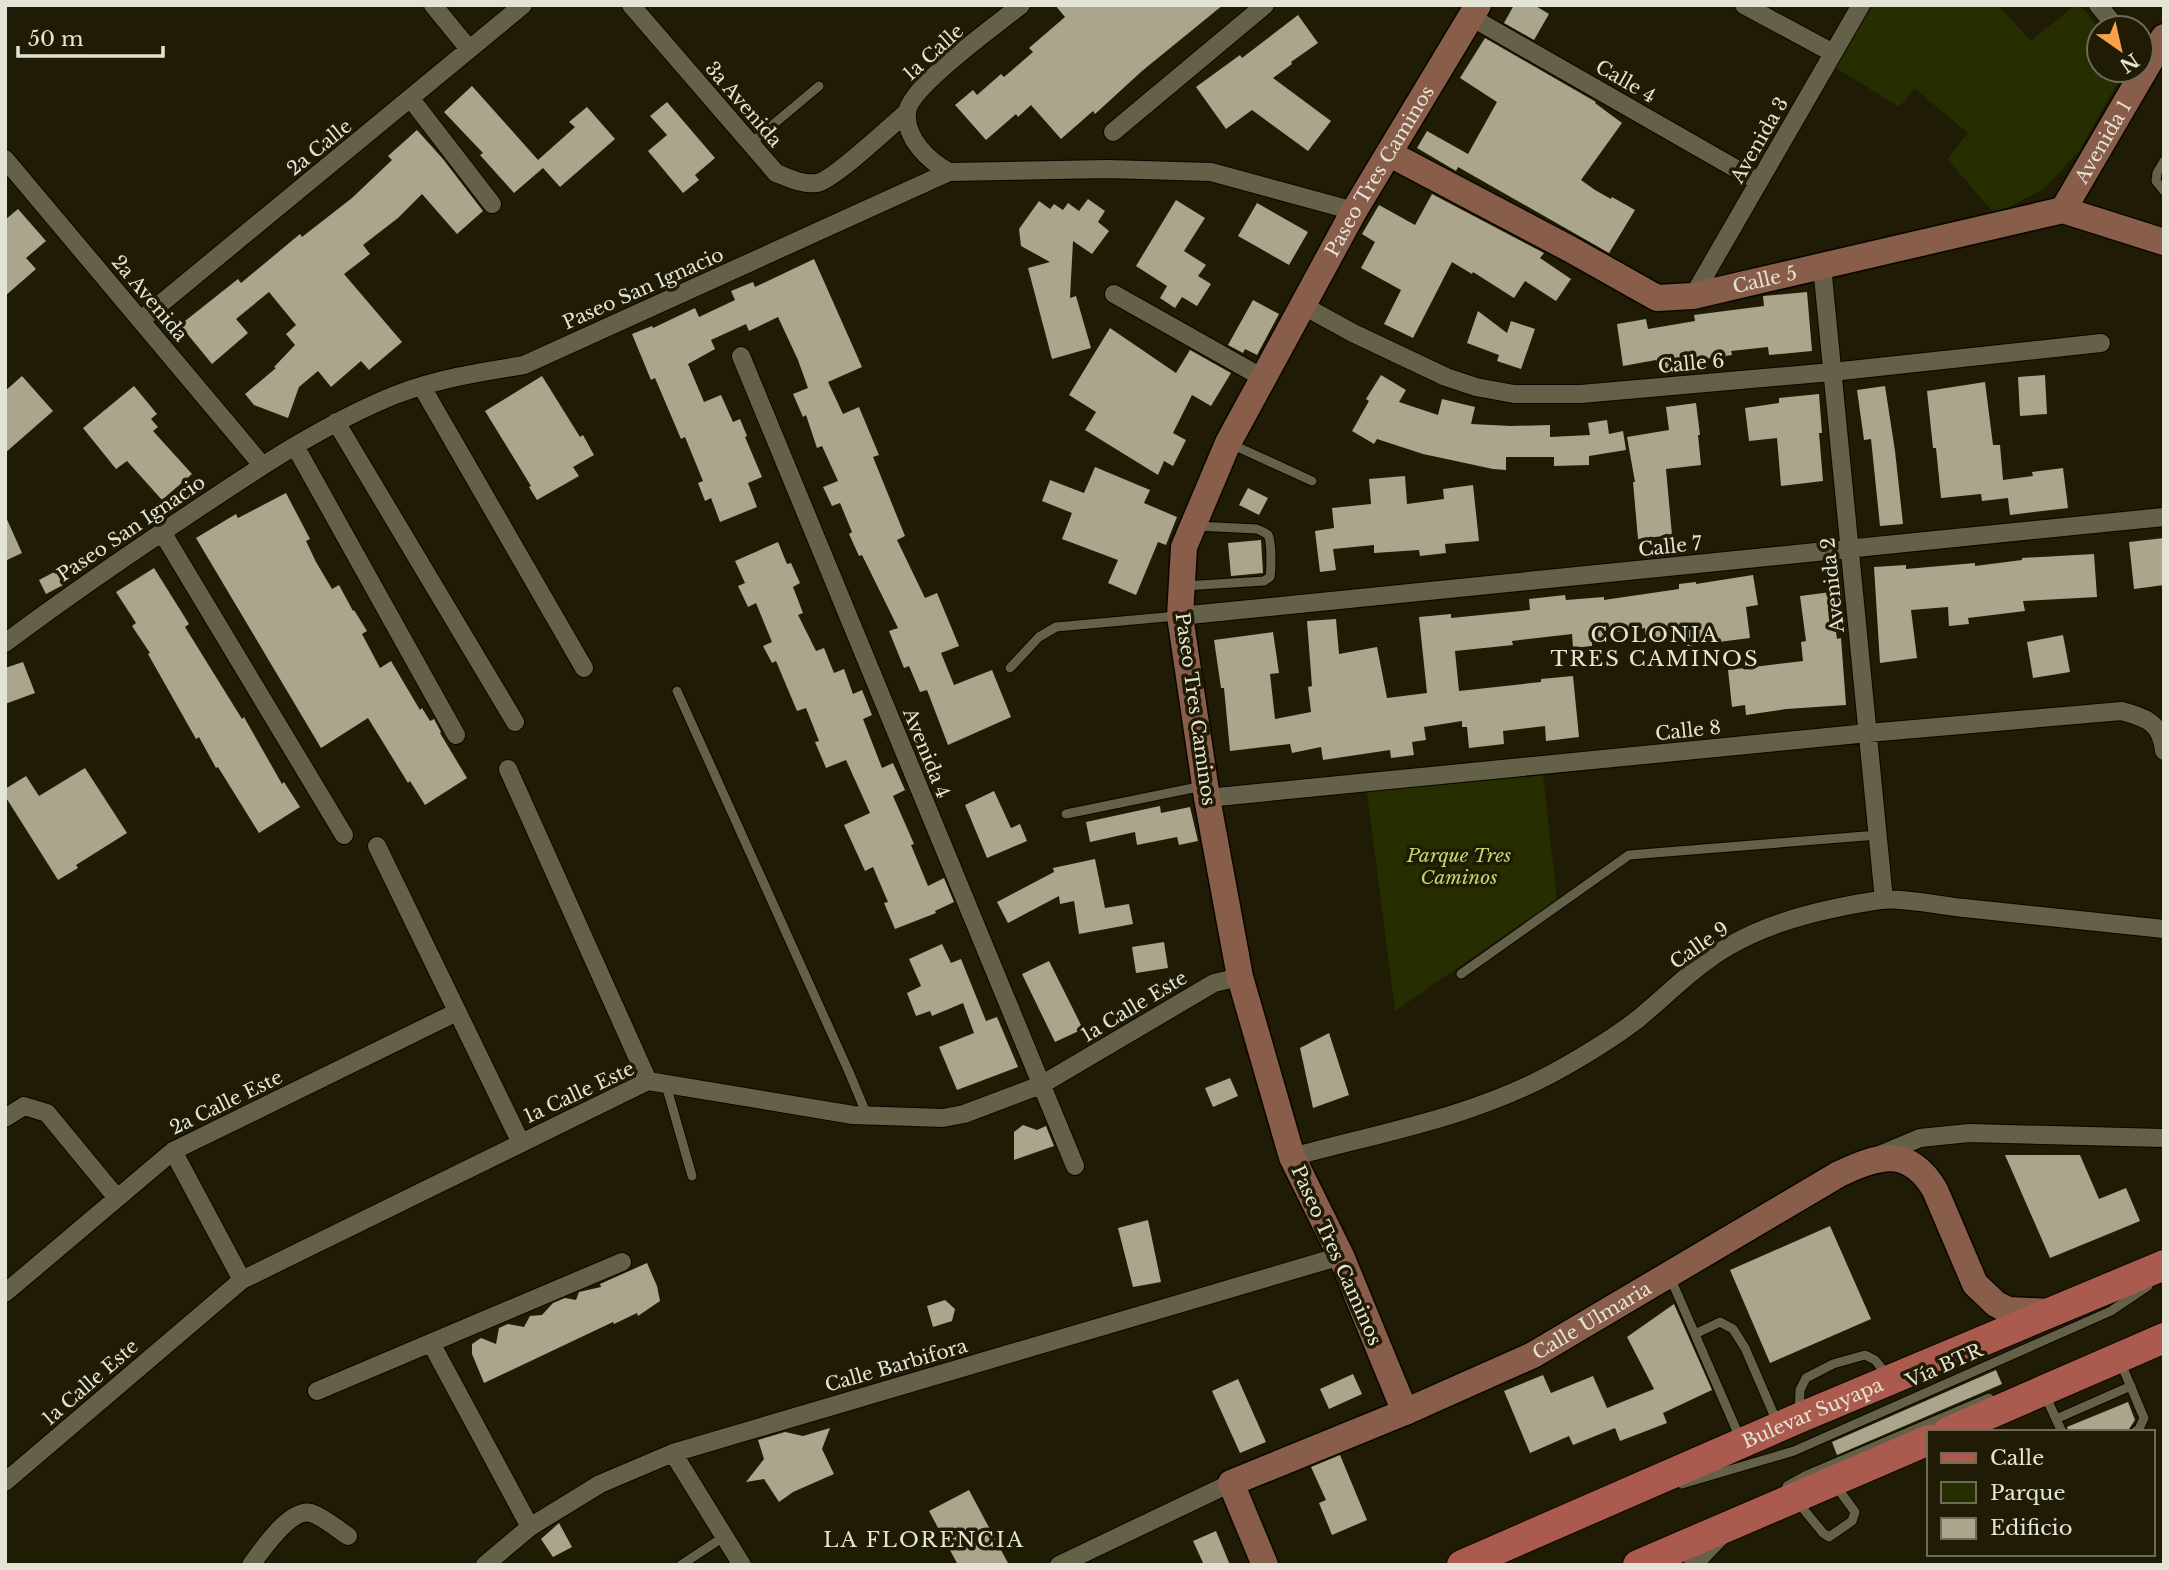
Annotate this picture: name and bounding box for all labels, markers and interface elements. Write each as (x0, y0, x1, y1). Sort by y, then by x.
scale bar (18, 14, 163, 58)
north arrow (2085, 14, 2155, 84)
street label: 1a Calle (898, 19, 968, 85)
text: 50 m (28, 26, 84, 52)
text: N (2115, 48, 2143, 77)
street label: Calle 4 (1592, 55, 1660, 108)
street label: 3a Avenida (700, 57, 787, 152)
street label: Paseo Tres Caminos (1321, 81, 1439, 261)
street label: Avenida 3 (1725, 93, 1793, 188)
street label: Avenida 1 (2070, 96, 2136, 189)
street label: 2a Calle (282, 114, 356, 180)
street label: Paseo San Ignacio (559, 243, 727, 334)
street label: 2a Avenida (107, 251, 193, 346)
street label: Calle 5 (1730, 261, 1799, 298)
street label: Calle 6 (1657, 349, 1725, 378)
street label: Paseo San Ignacio (53, 470, 210, 587)
street label: Calle 7 (1637, 532, 1704, 561)
street label: Avenida 2 (1816, 536, 1849, 635)
street label: Paseo Tres Caminos (1171, 611, 1220, 807)
district label: COLONIA TRES CAMINOS (1551, 622, 1759, 672)
street label: Avenida 4 (898, 704, 955, 802)
street label: Calle 8 (1654, 716, 1722, 745)
park label: Parque Tres Caminos (1406, 844, 1511, 889)
street label: Calle 9 (1665, 917, 1733, 974)
street label: 1a Calle Este (1077, 966, 1191, 1047)
street label: 1a Calle Este (520, 1057, 638, 1128)
street label: 2a Calle Este (166, 1065, 286, 1140)
street label: Paseo Tres Caminos (1286, 1162, 1387, 1349)
street label: Calle Ulmaria (1528, 1276, 1656, 1365)
street label: Calle Barbifora (822, 1334, 970, 1397)
street label: 1a Calle Este (38, 1335, 143, 1430)
street label: Vía BTR (1902, 1338, 1987, 1393)
street label: Bulevar Suyapa (1739, 1373, 1887, 1453)
legend (1927, 1430, 2155, 1556)
text: Calle (1990, 1445, 2044, 1471)
text: Parque (1990, 1480, 2065, 1506)
text: Edificio (1990, 1515, 2072, 1541)
district label: LA FLORENCIA (823, 1527, 1025, 1553)

